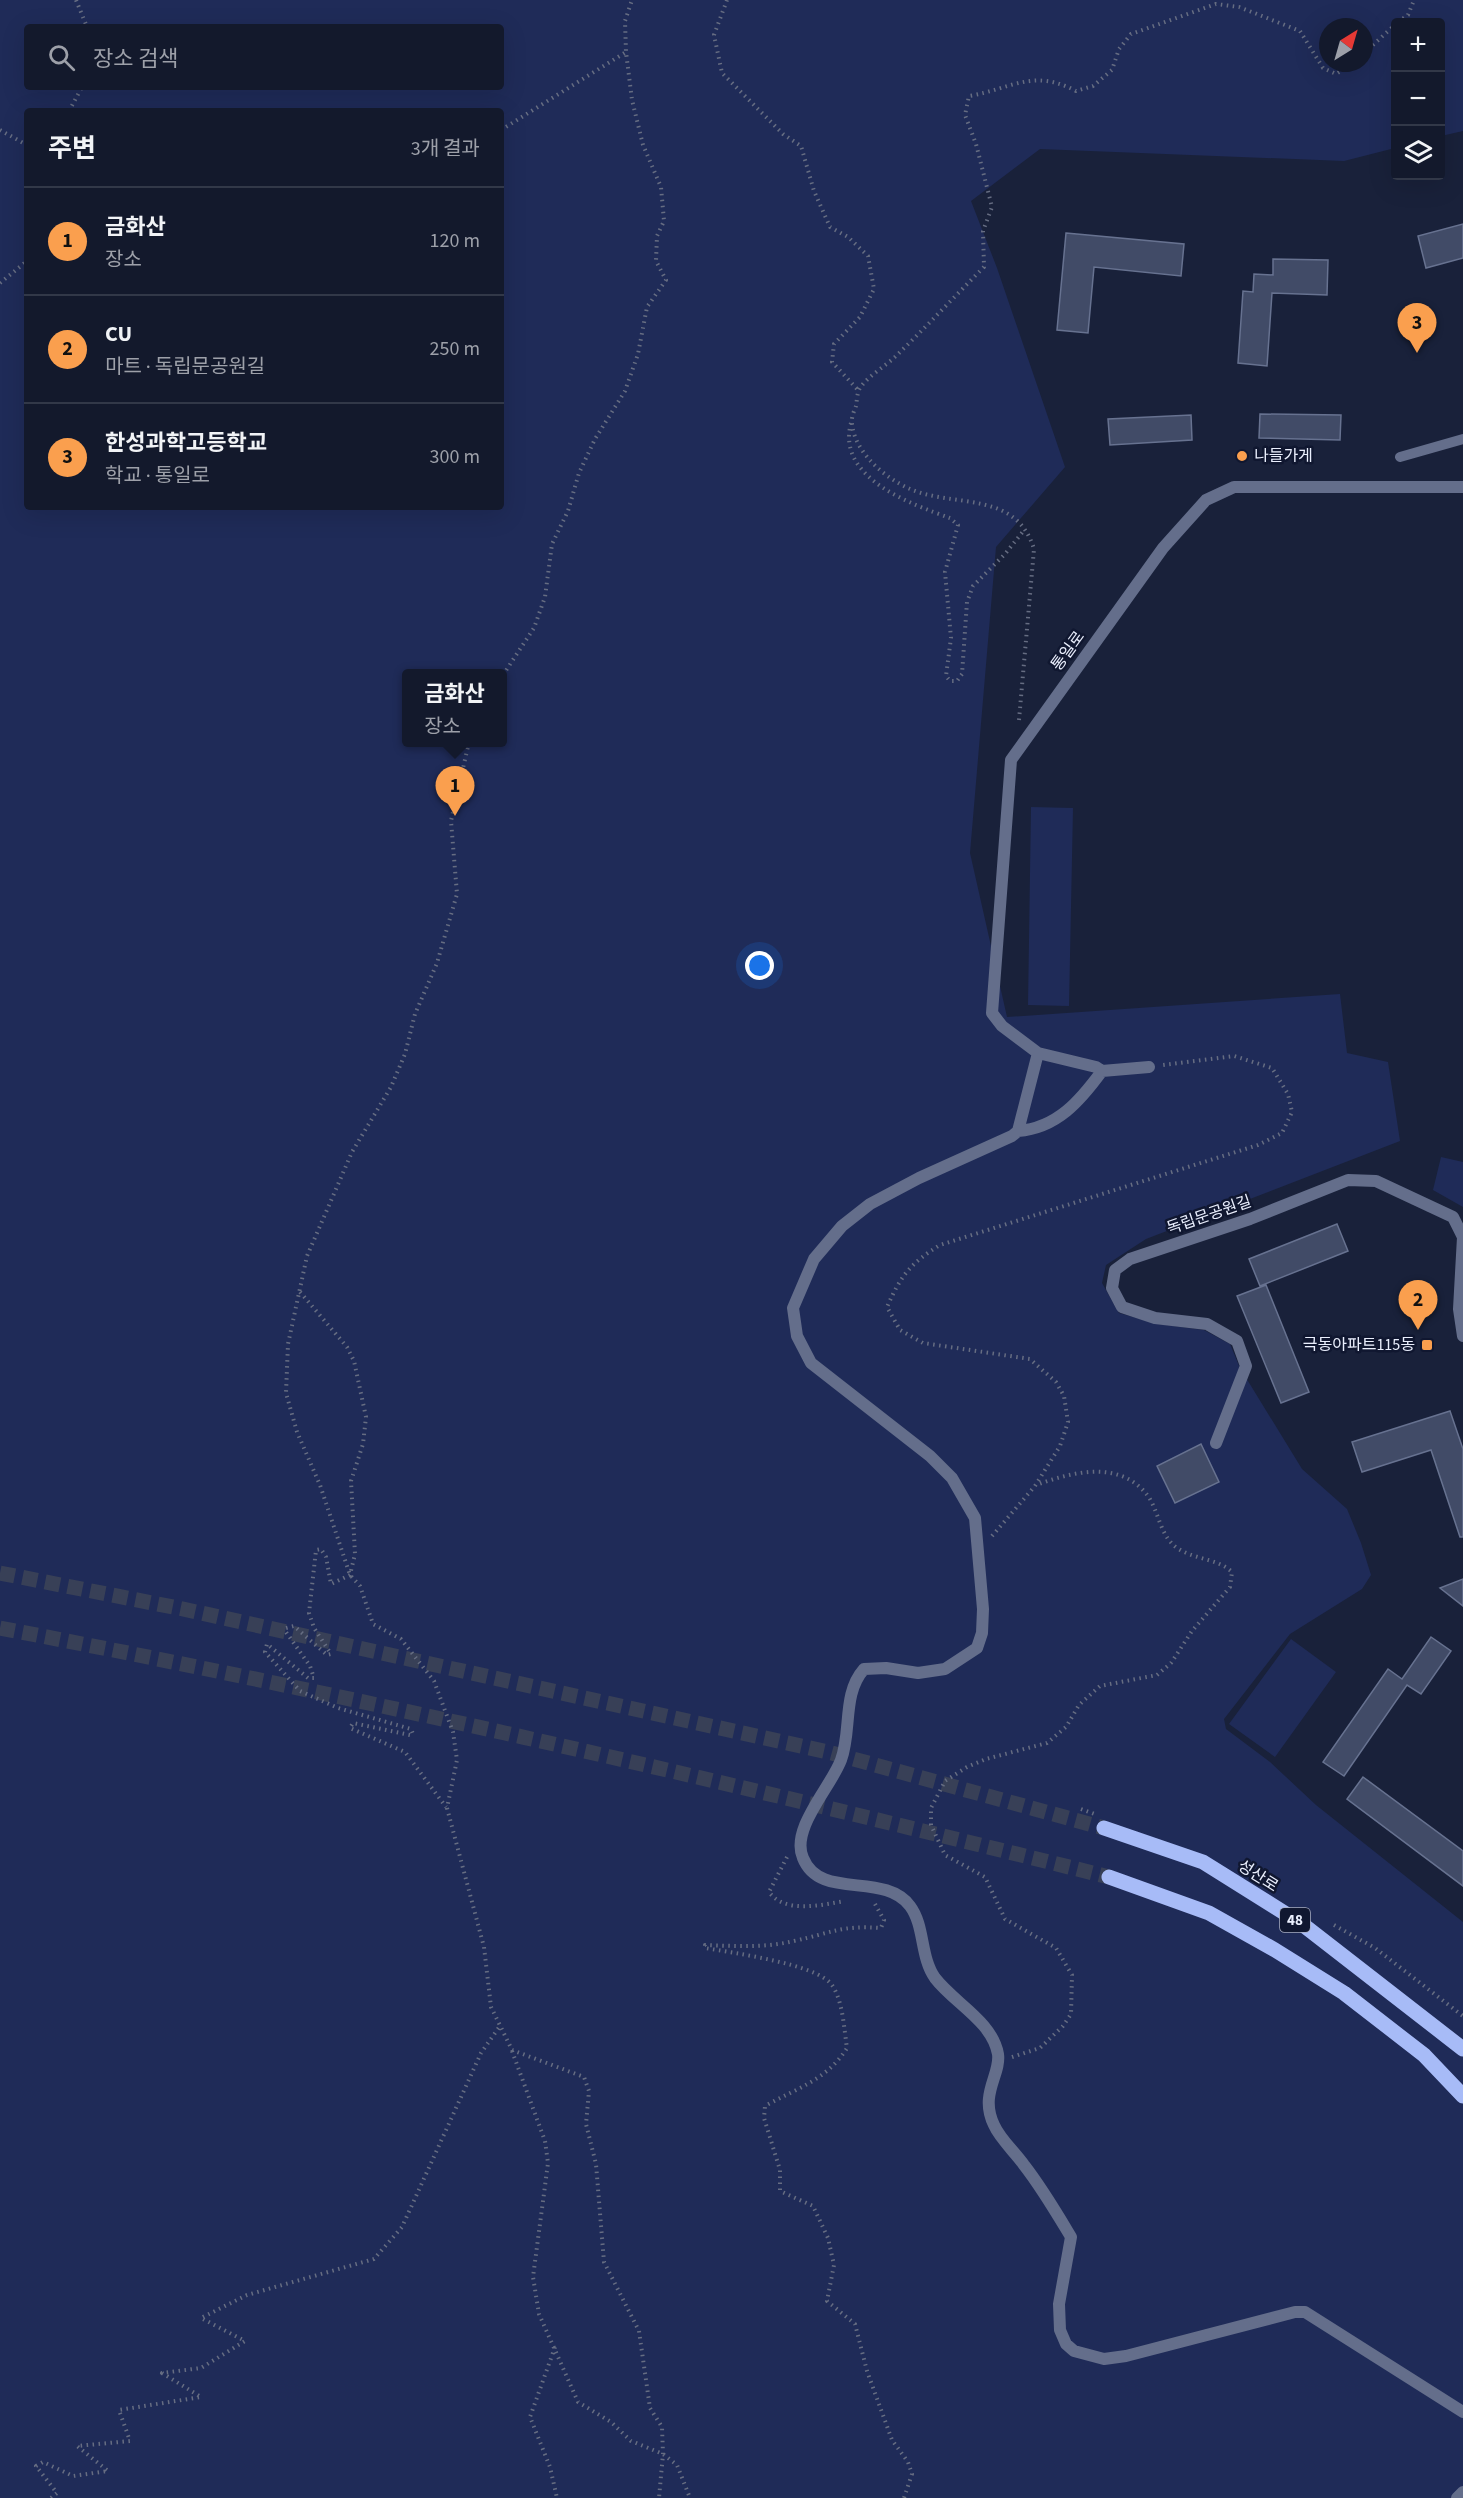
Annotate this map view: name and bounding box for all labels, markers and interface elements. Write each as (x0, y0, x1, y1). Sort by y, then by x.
north arrow (1319, 18, 1373, 72)
map controls (1391, 18, 1445, 180)
button: + (1391, 18, 1445, 72)
search box (24, 24, 504, 90)
icon: search (45, 41, 78, 74)
text: 장소 검색 (93, 43, 178, 75)
button: − (1391, 72, 1445, 126)
button: layers (1391, 126, 1445, 180)
text: 주변 (48, 130, 96, 167)
text: 3개 결과 (411, 135, 480, 163)
text: 금화산 (105, 211, 166, 243)
text: 1 (62, 227, 73, 255)
text: 120 m (430, 227, 480, 255)
text: 장소 (105, 246, 142, 274)
pin: 3 (1398, 304, 1436, 353)
text: CU (105, 318, 132, 350)
text: 2 (62, 335, 73, 363)
text: 250 m (430, 335, 480, 363)
text: 마트 · 독립문공원길 (105, 353, 265, 381)
text: 한성과학고등학교 (105, 427, 267, 459)
text: 3 (62, 443, 73, 471)
text: 300 m (430, 443, 480, 471)
place label: 나들가게 (1254, 445, 1313, 467)
marker: 나들가게 (1235, 449, 1249, 463)
text: 학교 · 통일로 (105, 462, 210, 490)
street label: 통일로 (1046, 626, 1090, 675)
popup (402, 669, 507, 747)
text: 금화산 (424, 678, 485, 710)
text: 장소 (424, 713, 461, 741)
pin: 1 (436, 766, 474, 816)
your location (745, 951, 774, 980)
street label: 독립문공원길 (1164, 1190, 1254, 1240)
pin: 2 (1398, 1280, 1438, 1330)
place label: 극동아파트115동 (1303, 1334, 1415, 1356)
marker: 극동아파트115동 (1420, 1338, 1434, 1352)
street label: 성산로 (1233, 1855, 1283, 1897)
road number: 48 (1280, 1908, 1310, 1932)

